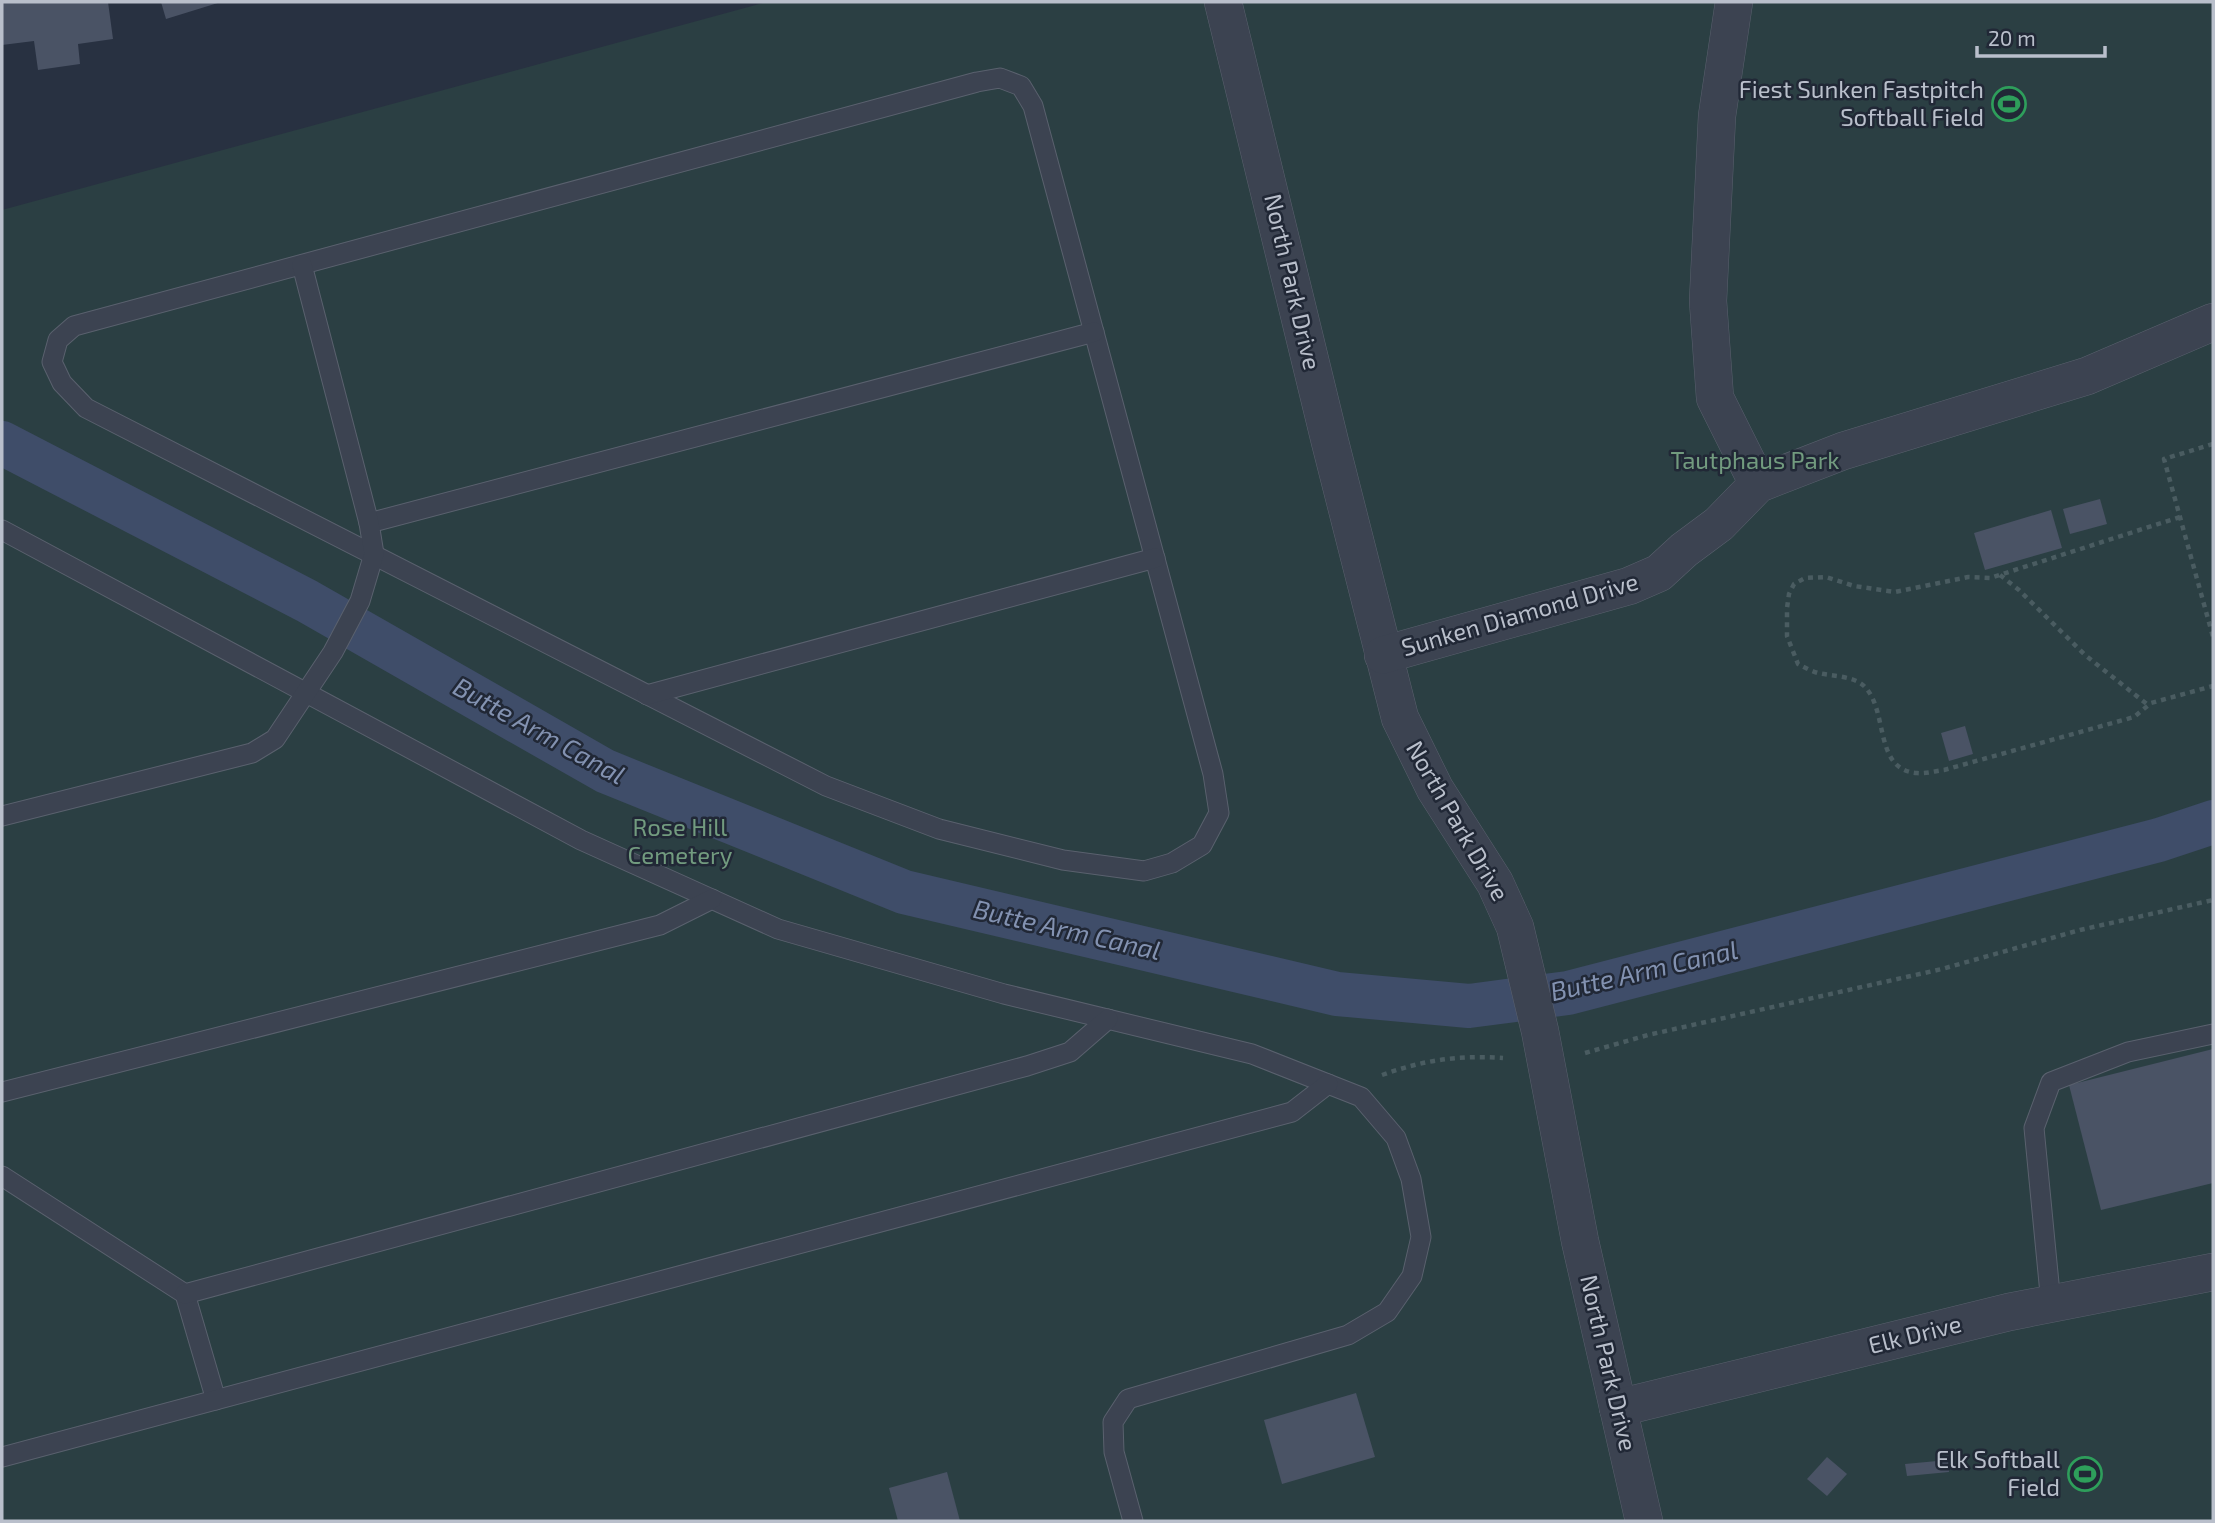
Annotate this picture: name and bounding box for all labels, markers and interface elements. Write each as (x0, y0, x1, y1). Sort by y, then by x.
scale bar (1977, 14, 2105, 58)
text: 20 m (1988, 25, 2036, 50)
place label: Fiest Sunken Fastpitch Softball Field (1739, 74, 1984, 131)
sports icon: Fiest Sunken Fastpitch Softball Field (1990, 85, 2028, 123)
street label: North Park Drive (1259, 191, 1328, 373)
park label: Tautphaus Park (1670, 445, 1840, 474)
street label: Sunken Diamond Drive (1398, 566, 1641, 661)
water label: Butte Arm Canal (448, 670, 631, 790)
street label: North Park Drive (1401, 735, 1516, 905)
park label: Rose Hill Cemetery (628, 812, 733, 869)
water label: Butte Arm Canal (971, 892, 1164, 965)
water label: Butte Arm Canal (1547, 933, 1740, 1006)
street label: North Park Drive (1575, 1272, 1644, 1454)
street label: Elk Drive (1865, 1308, 1964, 1359)
place label: Elk Softball Field (1936, 1444, 2060, 1501)
sports icon: Elk Softball Field (2066, 1455, 2104, 1493)

